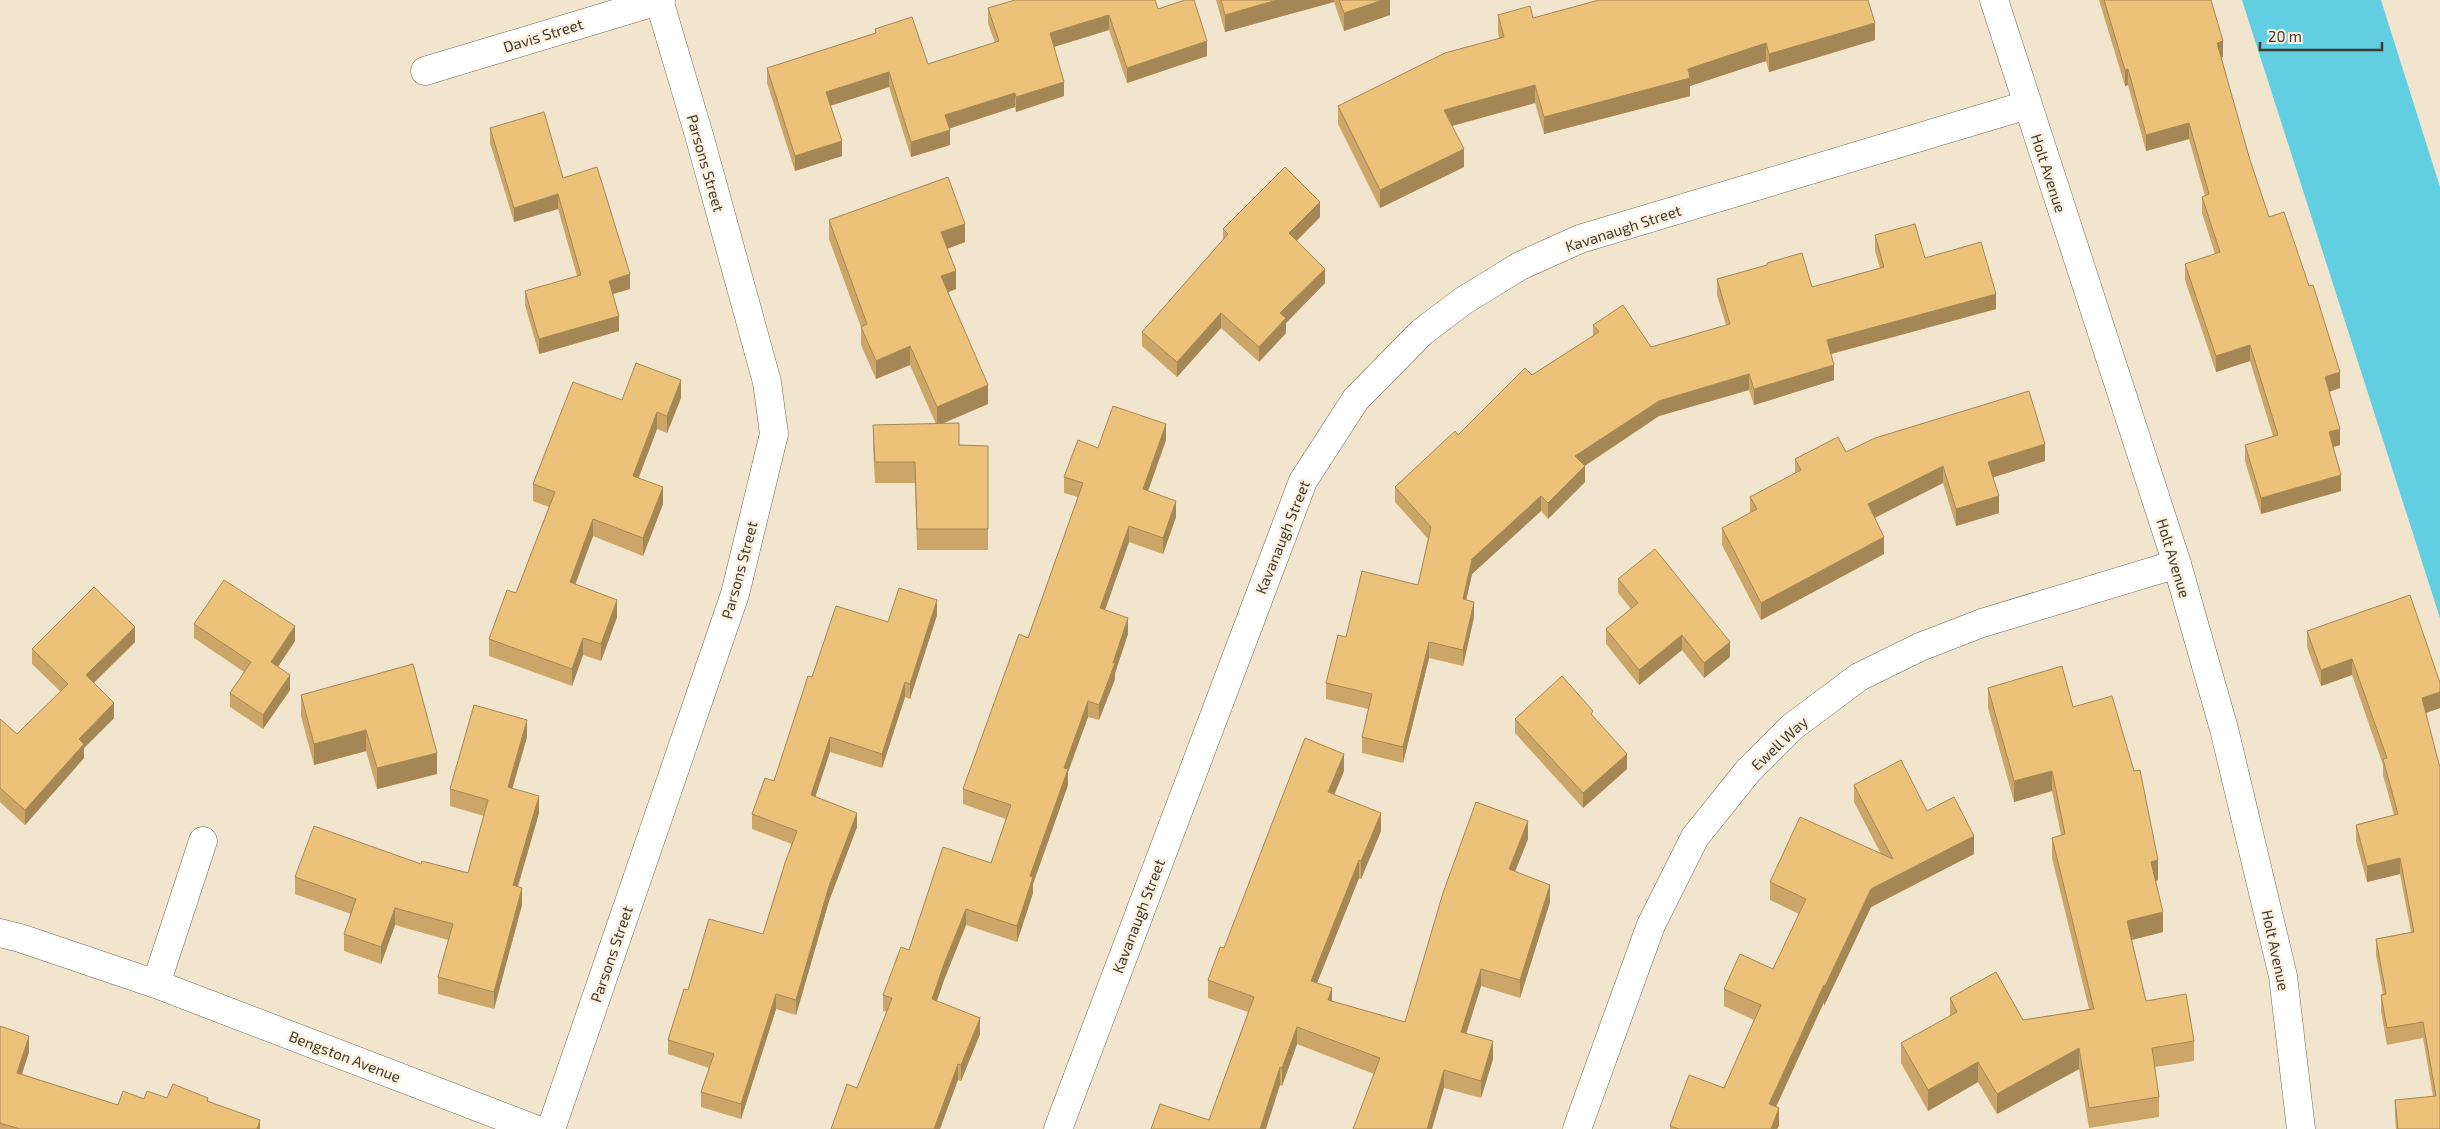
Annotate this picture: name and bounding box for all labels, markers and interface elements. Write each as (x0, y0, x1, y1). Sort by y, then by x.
street label: Davis Street (501, 14, 585, 56)
scale bar (2260, 20, 2382, 52)
text: 20 m (2268, 27, 2302, 45)
street label: Parsons Street (683, 112, 729, 214)
street label: Holt Avenue (2028, 131, 2070, 215)
street label: Kavanaugh Street (1563, 201, 1684, 255)
street label: Kavanaugh Street (1251, 477, 1313, 596)
street label: Holt Avenue (2153, 516, 2195, 600)
street label: Parsons Street (717, 519, 761, 621)
street label: Ewell Way (1747, 712, 1811, 774)
street label: Kavanaugh Street (1108, 856, 1168, 976)
street label: Parsons Street (586, 903, 636, 1004)
street label: Holt Avenue (2259, 908, 2293, 992)
street label: Bengston Avenue (287, 1026, 403, 1086)

